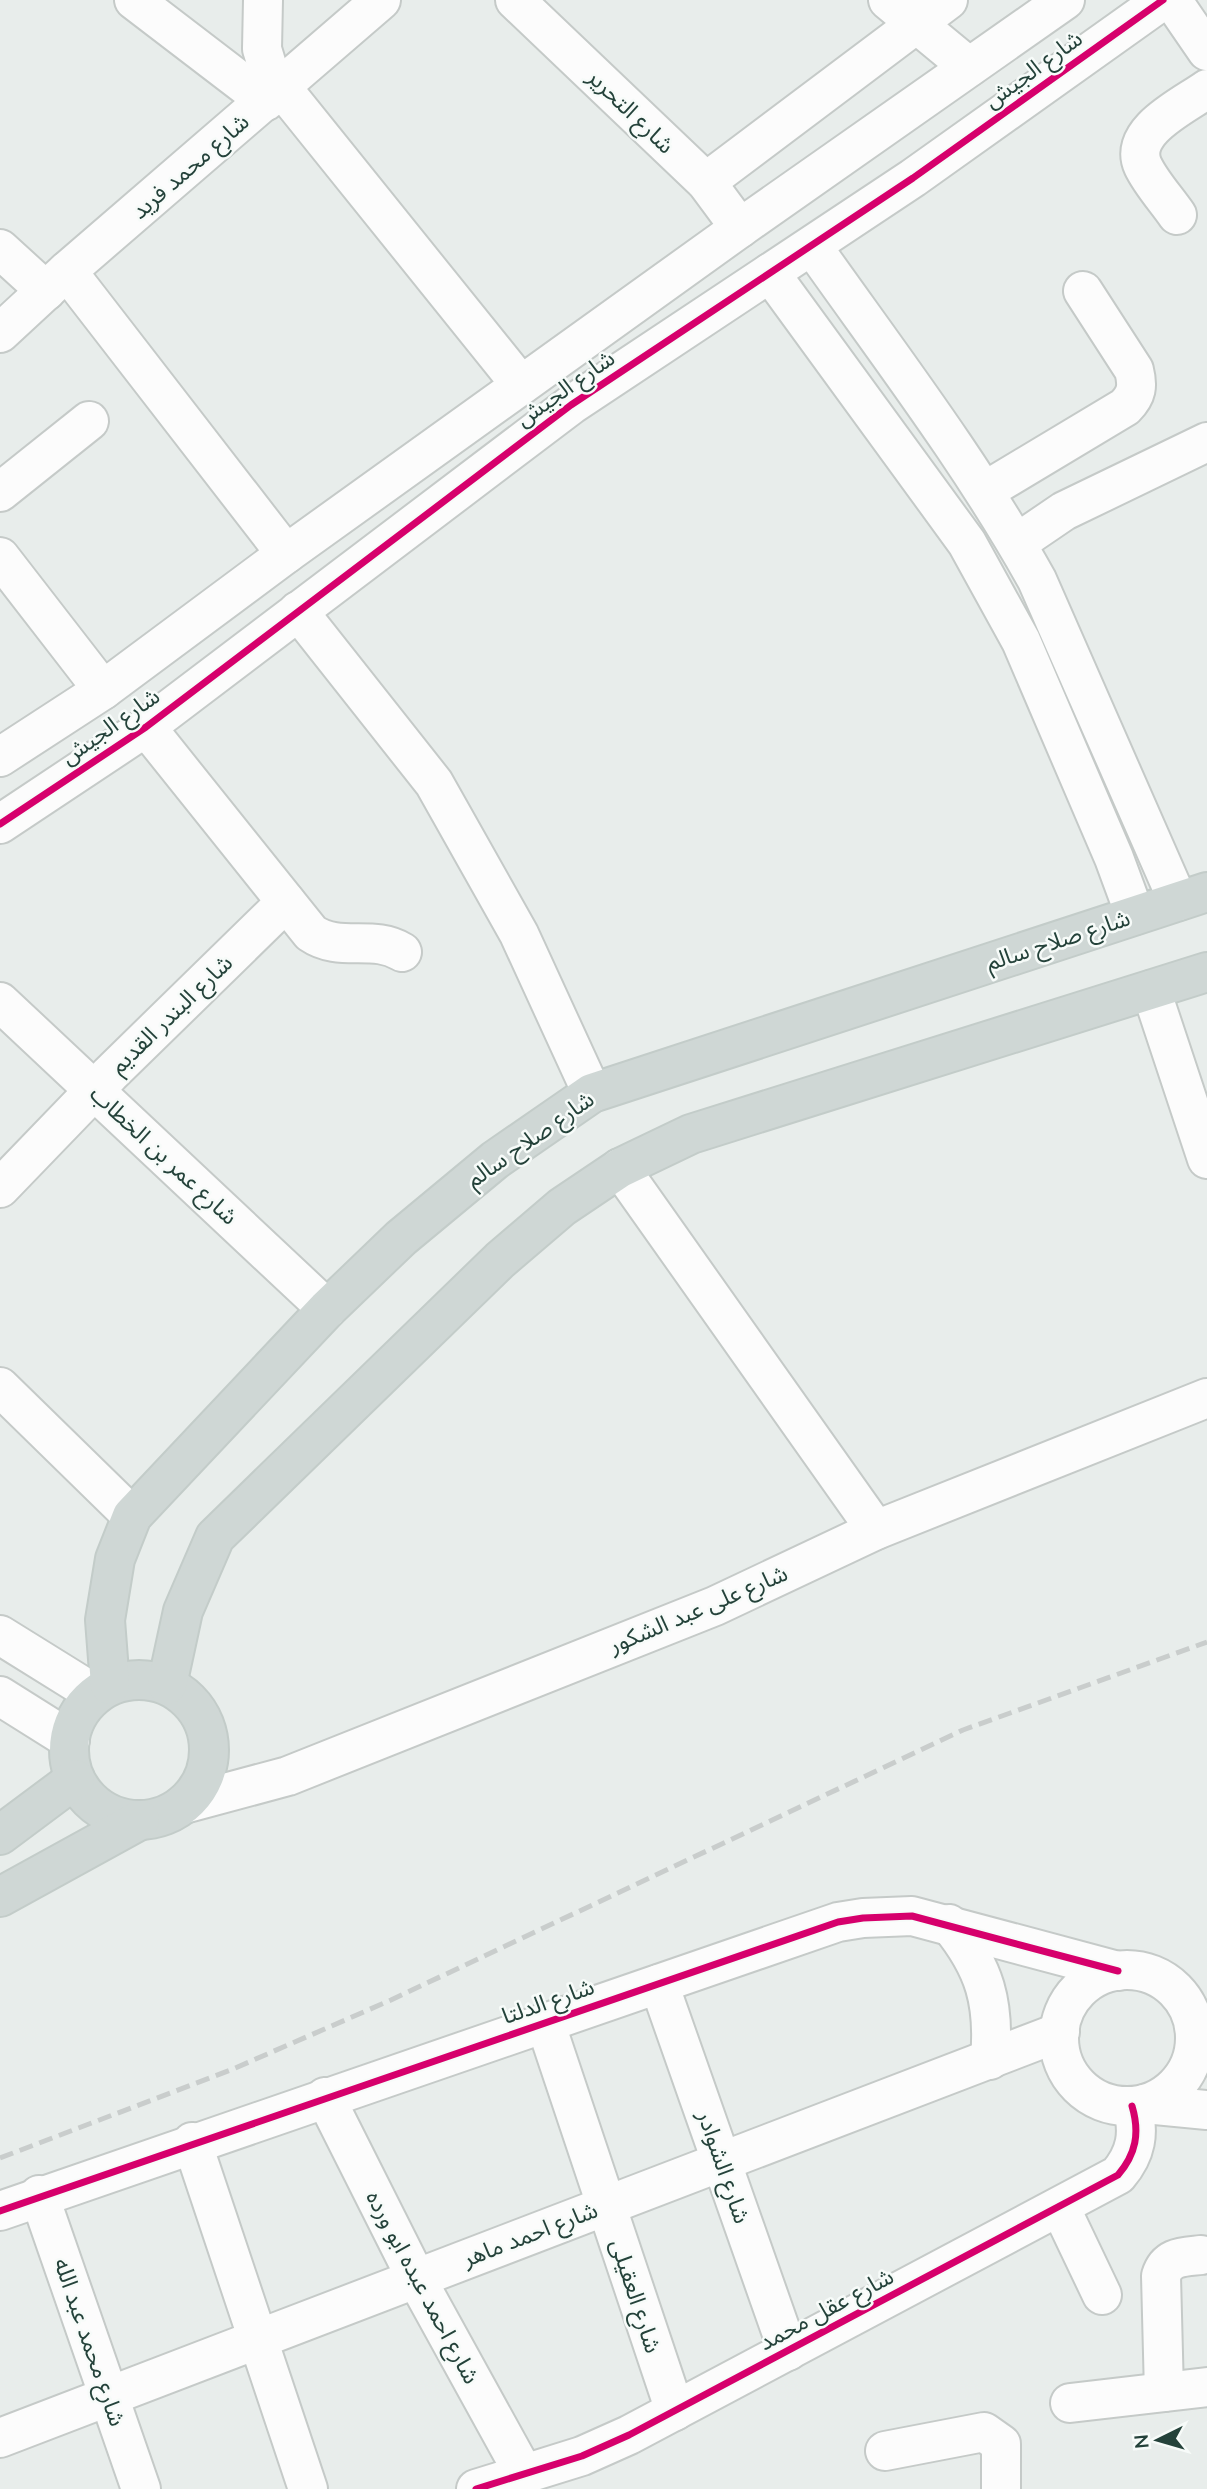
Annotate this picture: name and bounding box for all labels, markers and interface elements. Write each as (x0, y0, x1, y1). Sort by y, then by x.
street label: شارع الجيش (978, 23, 1089, 116)
street label: شارع التحرير (579, 61, 681, 161)
street label: شارع محمد فريد (125, 107, 257, 227)
street label: شارع الجيش (509, 343, 622, 435)
street label: شارع الجيش (54, 681, 167, 773)
street label: شارع صلاح سالم (982, 903, 1134, 979)
street label: شارع البندر القديم (103, 948, 240, 1082)
street label: شارع عمر بن الخطاب (82, 1079, 244, 1233)
street label: شارع صلاح سالم (460, 1084, 601, 1196)
street label: شارع على عبد الشكور (603, 1558, 793, 1662)
street label: شارع الدلتا (498, 1971, 599, 2033)
street label: شارع الشوادر (688, 2106, 757, 2228)
street label: شارع احمد عبده ابو ورده (358, 2185, 487, 2390)
street label: شارع احمد ماهر (457, 2195, 603, 2276)
street label: شارع العقيلى (602, 2235, 668, 2357)
street label: شارع محمد عبد الله (45, 2254, 133, 2431)
street label: شارع عقل محمد (753, 2261, 900, 2359)
north arrow (1123, 2405, 1193, 2475)
text: N (1128, 2433, 1156, 2450)

